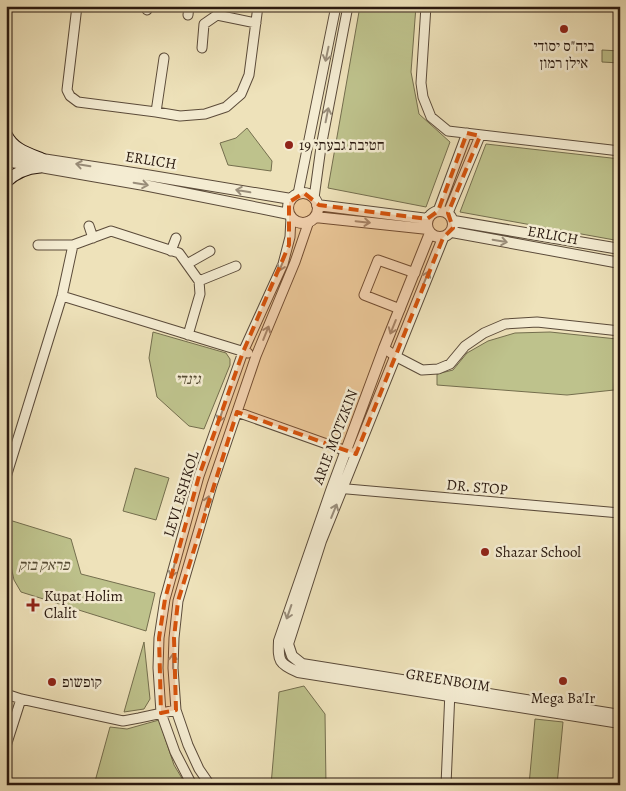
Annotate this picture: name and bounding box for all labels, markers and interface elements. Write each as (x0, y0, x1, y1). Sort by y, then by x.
marker: ביה"ס יסודי אילן רמון (558, 23, 570, 35)
place label: ביה"ס יסודי אילן רמון (533, 36, 595, 73)
one-way arrow (321, 46, 331, 62)
one-way arrow (323, 108, 333, 124)
place label: חטיבת גבעתי 19 (299, 135, 385, 155)
marker: חטיבת גבעתי 19 (283, 139, 295, 151)
street label: ERLICH (124, 146, 178, 174)
one-way arrow (75, 160, 91, 170)
one-way arrow (132, 180, 148, 190)
one-way arrow (235, 185, 251, 195)
one-way arrow (355, 217, 371, 227)
street label: ERLICH (526, 221, 580, 249)
one-way arrow (491, 236, 507, 246)
one-way arrow (277, 256, 286, 272)
one-way arrow (423, 271, 432, 286)
one-way arrow (387, 320, 396, 335)
one-way arrow (262, 326, 271, 341)
park label: גינדי (175, 369, 201, 389)
street label: ARIE MOTZKIN (307, 386, 362, 488)
one-way arrow (216, 407, 225, 422)
street label: LEVI ESHKOL (158, 448, 204, 539)
street label: DR. STOP (445, 474, 509, 500)
one-way arrow (203, 495, 212, 511)
one-way arrow (330, 503, 339, 518)
place label: Shazar School (495, 542, 581, 562)
marker: Shazar School (479, 546, 491, 558)
park label: פראק בזק (18, 555, 71, 575)
one-way arrow (167, 562, 177, 578)
place label: Kupat Holim Clalit (44, 586, 123, 623)
marker: Kupat Holim Clalit (26, 598, 40, 612)
one-way arrow (284, 603, 293, 619)
one-way arrow (168, 653, 178, 670)
street label: GREENBOIM (404, 663, 492, 697)
place label: קופשופ (62, 672, 102, 692)
marker: Mega Ba'Ir (557, 675, 569, 687)
marker: קופשופ (46, 676, 58, 688)
place label: Mega Ba'Ir (531, 688, 596, 708)

